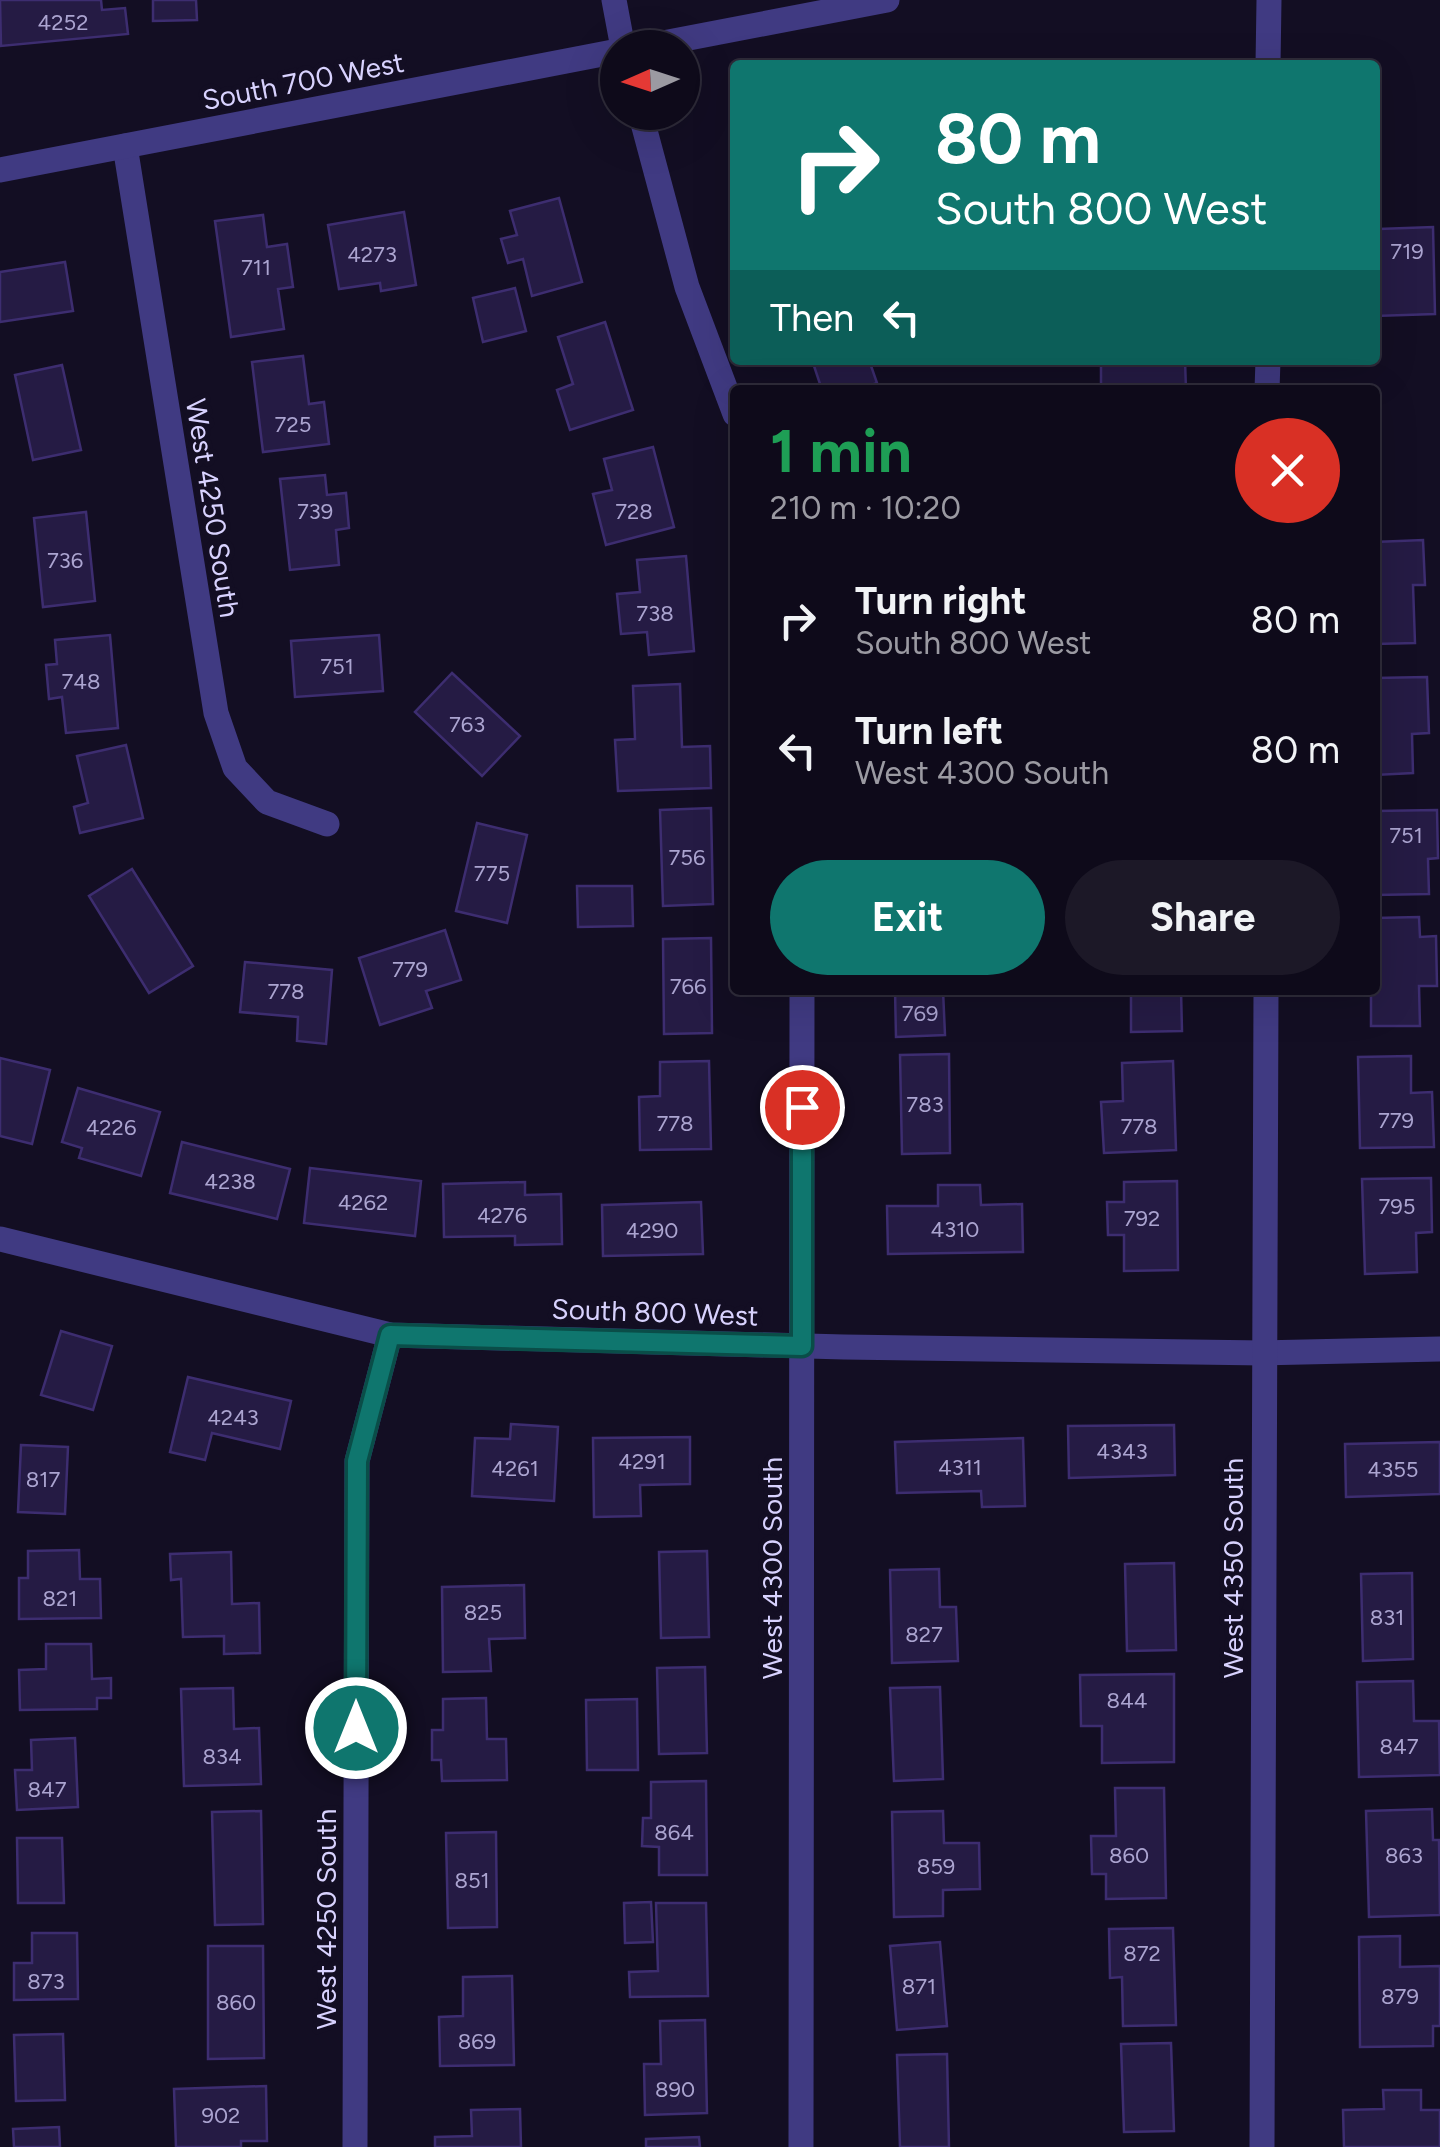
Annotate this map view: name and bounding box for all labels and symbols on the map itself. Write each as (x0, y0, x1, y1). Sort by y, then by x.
house number: 4252 (38, 9, 88, 36)
north arrow (600, 30, 700, 130)
street label: South 700 West (199, 45, 407, 117)
house number: 719 (1390, 238, 1424, 265)
house number: 4273 (347, 241, 397, 268)
house number: 711 (241, 254, 271, 281)
street label: West 4250 South (179, 396, 247, 620)
house number: 725 (275, 411, 311, 438)
house number: 739 (297, 498, 333, 525)
house number: 728 (615, 498, 653, 525)
house number: 736 (47, 547, 83, 574)
house number: 738 (636, 600, 674, 627)
house number: 751 (320, 653, 354, 680)
house number: 748 (62, 668, 100, 695)
house number: 763 (449, 711, 485, 738)
house number: 751 (1389, 822, 1423, 849)
house number: 756 (669, 844, 705, 871)
house number: 775 (474, 860, 510, 887)
house number: 779 (392, 956, 428, 983)
house number: 766 (670, 973, 706, 1000)
house number: 778 (267, 978, 305, 1005)
house number: 769 (902, 1000, 938, 1027)
pin (760, 1065, 845, 1150)
house number: 783 (906, 1091, 944, 1118)
house number: 779 (1378, 1107, 1414, 1134)
house number: 778 (656, 1110, 694, 1137)
house number: 778 (1120, 1113, 1158, 1140)
house number: 4226 (86, 1114, 136, 1141)
house number: 4238 (204, 1168, 256, 1195)
house number: 4262 (338, 1189, 388, 1216)
house number: 795 (1379, 1193, 1415, 1220)
house number: 4276 (477, 1202, 527, 1229)
house number: 792 (1124, 1205, 1160, 1232)
house number: 4310 (931, 1216, 979, 1243)
house number: 4290 (626, 1217, 678, 1244)
street label: South 800 West (551, 1291, 759, 1333)
house number: 4243 (207, 1404, 259, 1431)
house number: 4343 (1096, 1438, 1148, 1465)
house number: 4291 (618, 1448, 666, 1475)
house number: 4311 (938, 1454, 982, 1481)
house number: 4261 (491, 1455, 539, 1482)
house number: 4355 (1368, 1456, 1418, 1483)
street label: West 4300 South (755, 1457, 789, 1679)
street label: West 4350 South (1216, 1458, 1250, 1678)
house number: 817 (26, 1466, 60, 1493)
house number: 821 (43, 1585, 77, 1612)
house number: 825 (464, 1599, 502, 1626)
house number: 831 (1370, 1604, 1404, 1631)
house number: 827 (905, 1621, 943, 1648)
position arrow (304, 1676, 408, 1780)
house number: 844 (1107, 1687, 1147, 1714)
house number: 847 (1380, 1733, 1419, 1760)
house number: 834 (202, 1743, 242, 1770)
house number: 847 (28, 1776, 67, 1803)
street label: West 4250 South (309, 1809, 343, 2029)
house number: 864 (654, 1819, 694, 1846)
house number: 860 (1109, 1842, 1149, 1869)
house number: 863 (1385, 1842, 1423, 1869)
house number: 859 (917, 1853, 955, 1880)
house number: 851 (454, 1867, 490, 1894)
house number: 872 (1123, 1940, 1161, 1967)
house number: 873 (27, 1968, 65, 1995)
house number: 871 (902, 1973, 936, 2000)
house number: 879 (1381, 1983, 1419, 2010)
house number: 860 (216, 1989, 256, 2016)
house number: 869 (458, 2028, 496, 2055)
house number: 890 (655, 2076, 695, 2103)
house number: 902 (202, 2102, 240, 2129)

